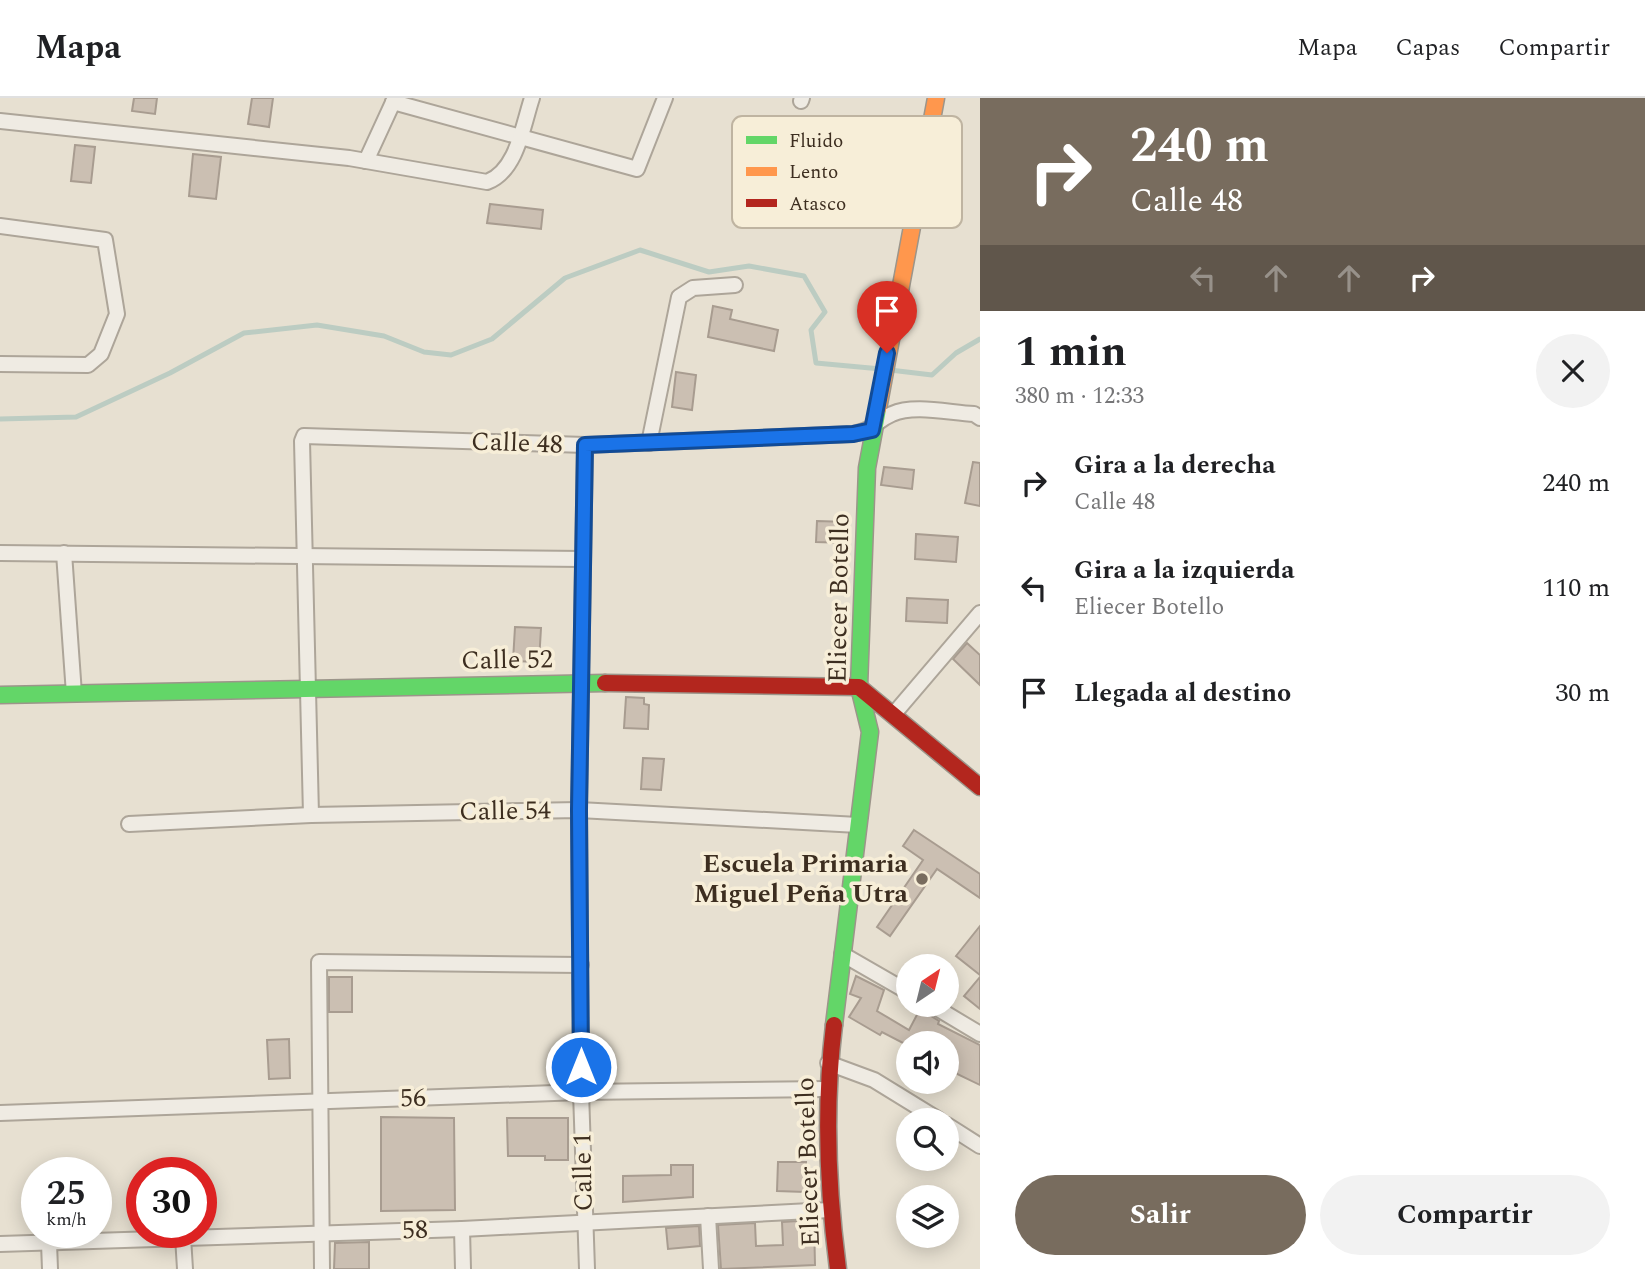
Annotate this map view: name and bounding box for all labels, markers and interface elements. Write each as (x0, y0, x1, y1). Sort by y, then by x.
text: Mapa (35, 23, 121, 73)
text: Mapa (1297, 30, 1357, 66)
text: Capas (1395, 30, 1460, 66)
text: Compartir (1498, 30, 1610, 66)
text: 240 m (1130, 109, 1269, 184)
legend (732, 116, 962, 228)
icon: right (1015, 126, 1106, 217)
text: Fluido (789, 127, 843, 156)
text: Lento (789, 158, 838, 187)
text: Calle 48 (1130, 177, 1243, 226)
text: Atasco (789, 190, 846, 219)
icon: left (1184, 259, 1222, 297)
icon: ahead (1257, 259, 1295, 297)
icon: ahead (1330, 259, 1368, 297)
icon: right (1403, 259, 1441, 297)
pin (857, 281, 917, 353)
icon: arrive (868, 292, 906, 330)
text: 1 min (1015, 321, 1127, 384)
button: close (1536, 334, 1610, 408)
text: 380 m · 12:33 (1015, 379, 1144, 414)
street label: Calle 48 (470, 421, 564, 465)
text: Gira a la derecha (1074, 445, 1276, 485)
text: 240 m (1542, 463, 1610, 503)
icon: right (1015, 464, 1053, 502)
text: Calle 48 (1074, 485, 1155, 520)
street label: Eliecer Botello (818, 513, 860, 683)
text: Gira a la izquierda (1074, 550, 1295, 590)
text: 110 m (1542, 568, 1610, 608)
icon: left (1015, 569, 1053, 607)
text: Eliecer Botello (1074, 590, 1224, 625)
street label: Calle 52 (461, 639, 553, 681)
text: Llegada al destino (1074, 673, 1291, 713)
text: 30 m (1555, 673, 1610, 713)
icon: arrive (1015, 674, 1053, 712)
street label: Calle 54 (459, 790, 551, 832)
place label: Escuela Primaria Miguel Peña Utra (694, 844, 909, 914)
marker: Escuela Primaria Miguel Peña Utra (914, 871, 930, 887)
north arrow (896, 954, 959, 1017)
map controls (896, 954, 959, 1248)
position arrow (544, 1030, 618, 1104)
button: sound (896, 1031, 959, 1094)
street label: Eliecer Botello (785, 1077, 831, 1247)
street label: 56 (399, 1078, 427, 1118)
button: search (896, 1108, 959, 1171)
street label: Calle 1 (562, 1132, 604, 1212)
speed limit sign: 30 (126, 1157, 217, 1248)
text: 25 (47, 1167, 86, 1220)
button: Salir (1015, 1175, 1306, 1255)
button: Compartir (1320, 1175, 1610, 1255)
button: layers (896, 1185, 959, 1248)
text: km/h (46, 1206, 87, 1233)
street label: 58 (401, 1210, 429, 1250)

